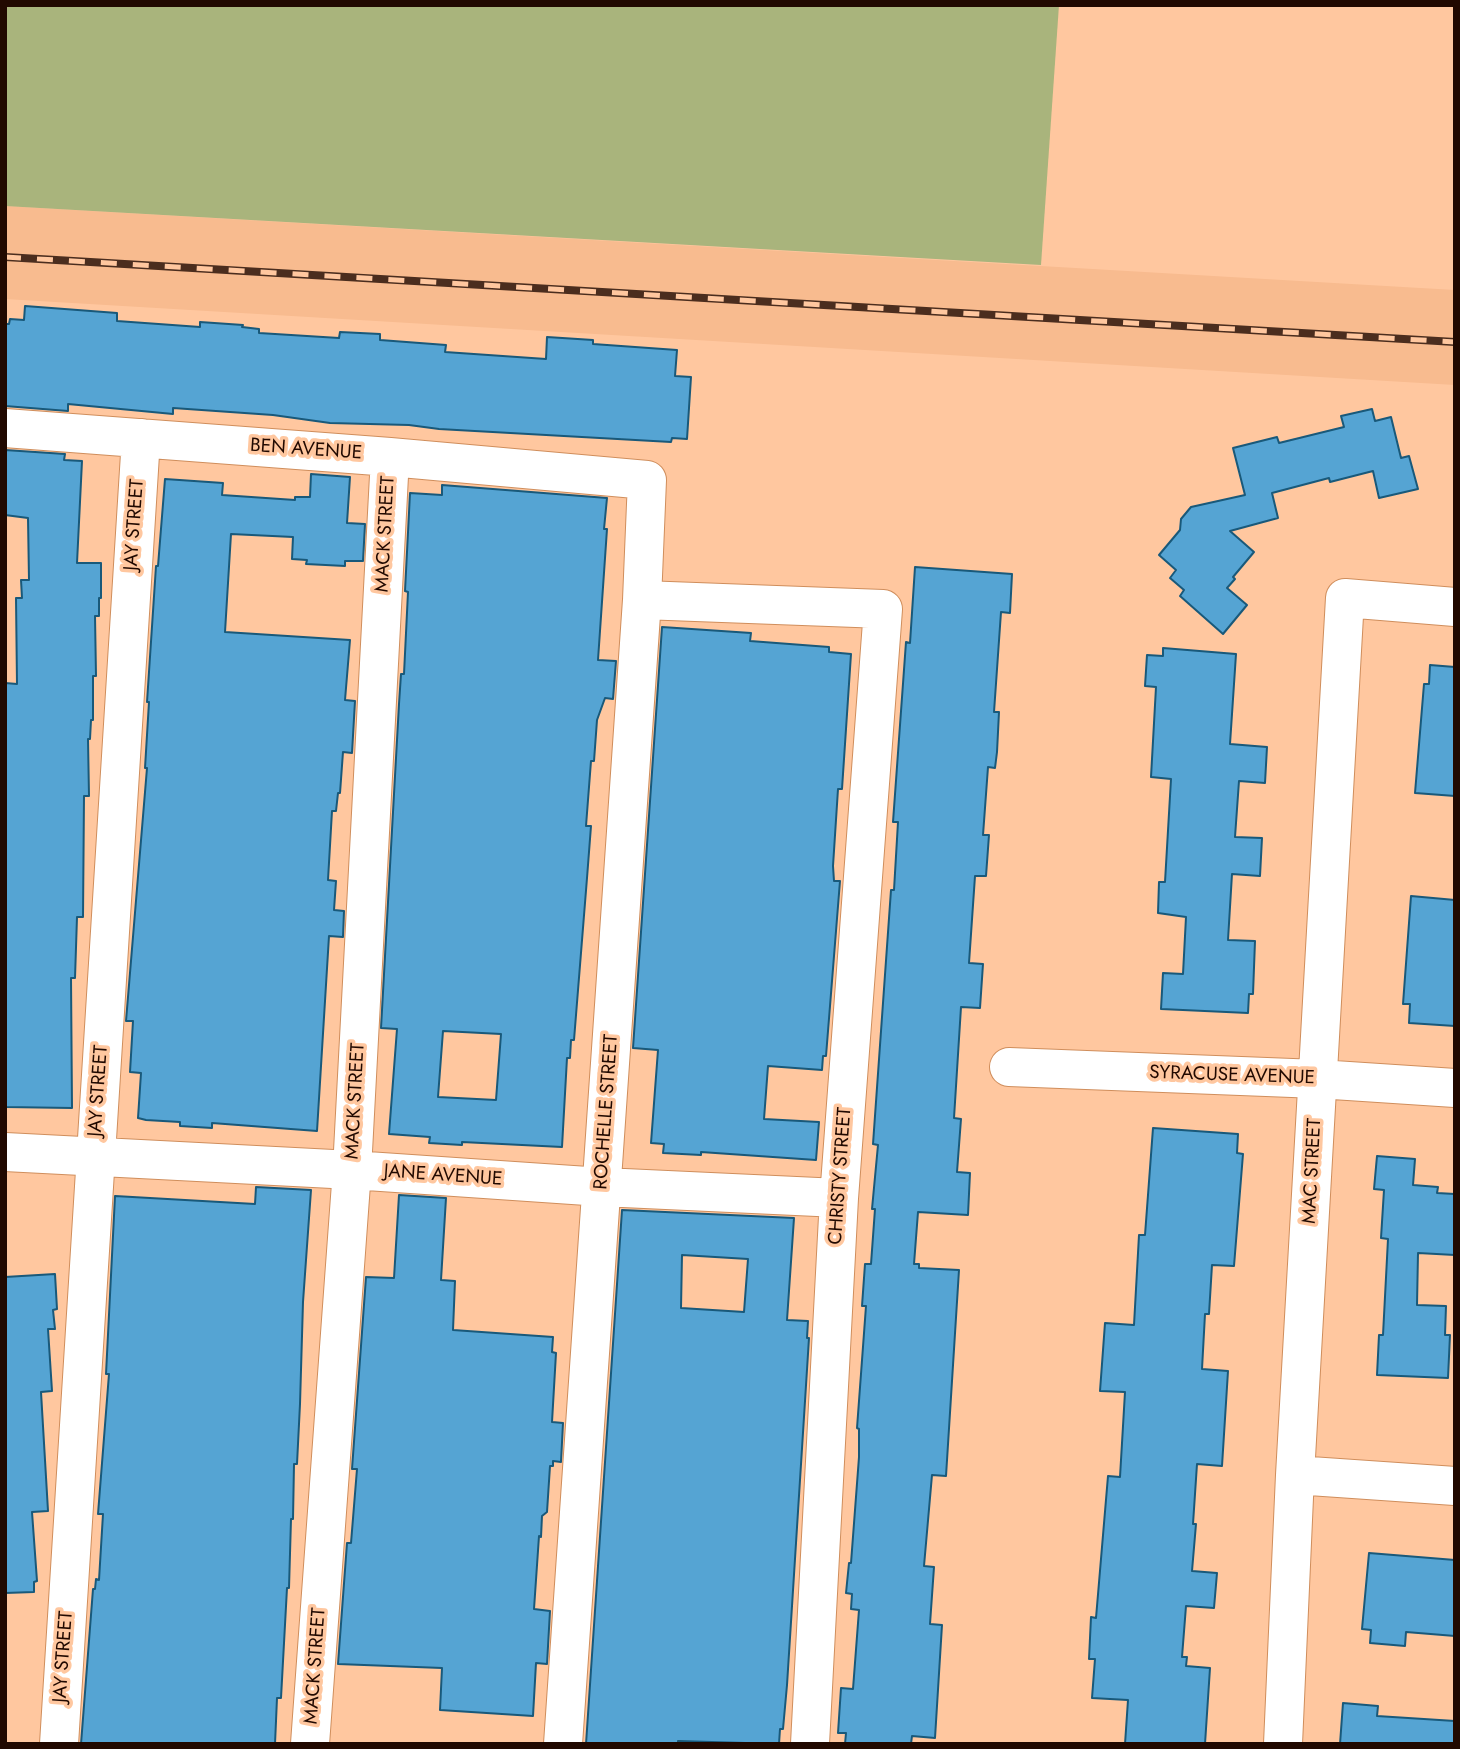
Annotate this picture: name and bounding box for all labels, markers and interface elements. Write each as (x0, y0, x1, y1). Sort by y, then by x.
street label: BEN AVENUE (249, 435, 363, 465)
street label: MACK STREET (372, 475, 400, 593)
street label: JAY STREET (120, 478, 150, 572)
street label: ROCHELLE STREET (590, 1034, 624, 1190)
street label: MACK STREET (342, 1042, 370, 1160)
street label: JAY STREET (84, 1044, 114, 1138)
street label: SYRACUSE AVENUE (1149, 1062, 1315, 1090)
street label: CHRISTY STREET (825, 1107, 857, 1245)
street label: MAC STREET (1299, 1118, 1327, 1224)
street label: JANE AVENUE (383, 1160, 503, 1192)
street label: MACK STREET (301, 1607, 331, 1725)
street label: JAY STREET (49, 1610, 79, 1704)

